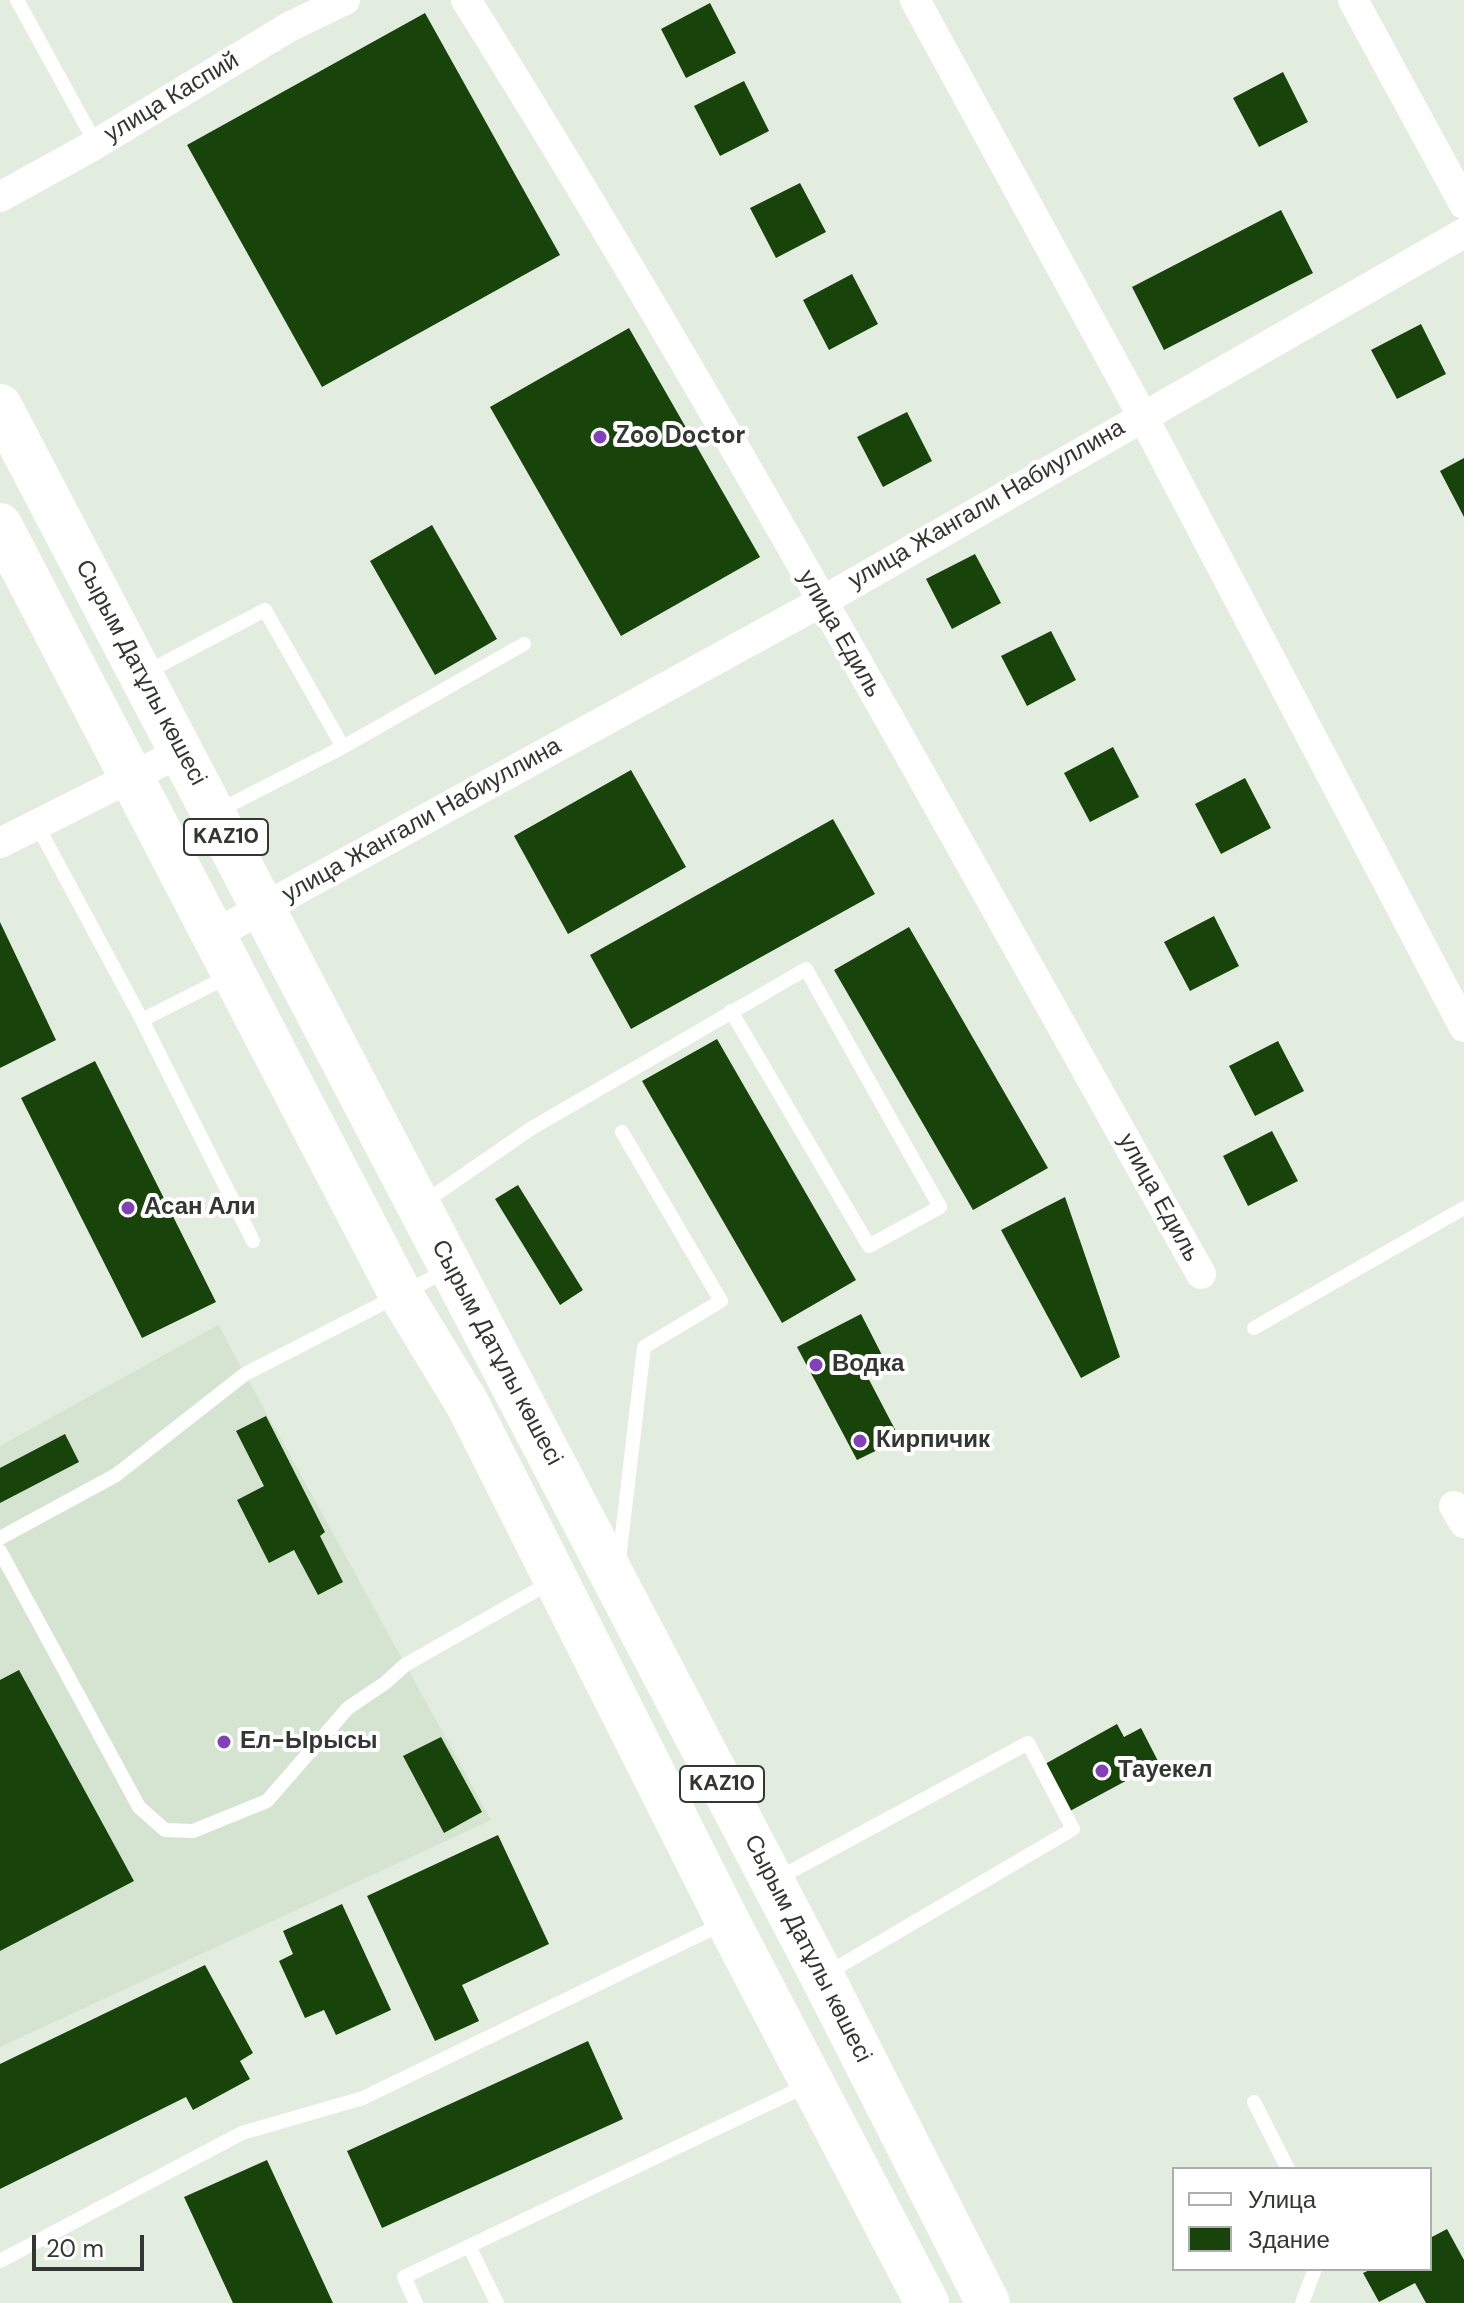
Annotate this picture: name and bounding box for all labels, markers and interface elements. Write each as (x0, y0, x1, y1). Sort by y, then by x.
street label: улица Каспий (100, 47, 244, 149)
street label: улица Жангали Набиуллина (844, 414, 1130, 596)
place label: Zoo Doctor (616, 423, 745, 451)
marker: Zoo Doctor (591, 428, 609, 446)
street label: Сырым Датұлы көшесі (68, 555, 212, 791)
street label: улица Едиль (791, 565, 887, 703)
street label: улица Жангали Набиуллина (278, 732, 566, 910)
road number: KAZ10 (184, 819, 268, 855)
street label: улица Едиль (1111, 1129, 1205, 1267)
place label: Асан Али (144, 1194, 255, 1222)
marker: Асан Али (119, 1199, 137, 1217)
street label: Сырым Датұлы көшесі (424, 1235, 568, 1471)
place label: Водка (832, 1351, 904, 1379)
marker: Водка (807, 1356, 825, 1374)
place label: Кирпичик (876, 1427, 990, 1455)
marker: Кирпичик (851, 1432, 869, 1450)
place label: Ел-Ырысы (240, 1728, 378, 1756)
marker: Ел-Ырысы (215, 1733, 233, 1751)
place label: Тауекел (1118, 1757, 1212, 1785)
marker: Тауекел (1093, 1762, 1111, 1780)
road number: KAZ10 (680, 1766, 764, 1802)
street label: Сырым Датұлы көшесі (737, 1830, 877, 2068)
legend (1172, 2167, 1432, 2271)
text: Улица (1248, 2184, 1316, 2215)
scale bar (36, 2219, 148, 2269)
text: Здание (1248, 2224, 1330, 2255)
text: 20 m (46, 2233, 104, 2264)

